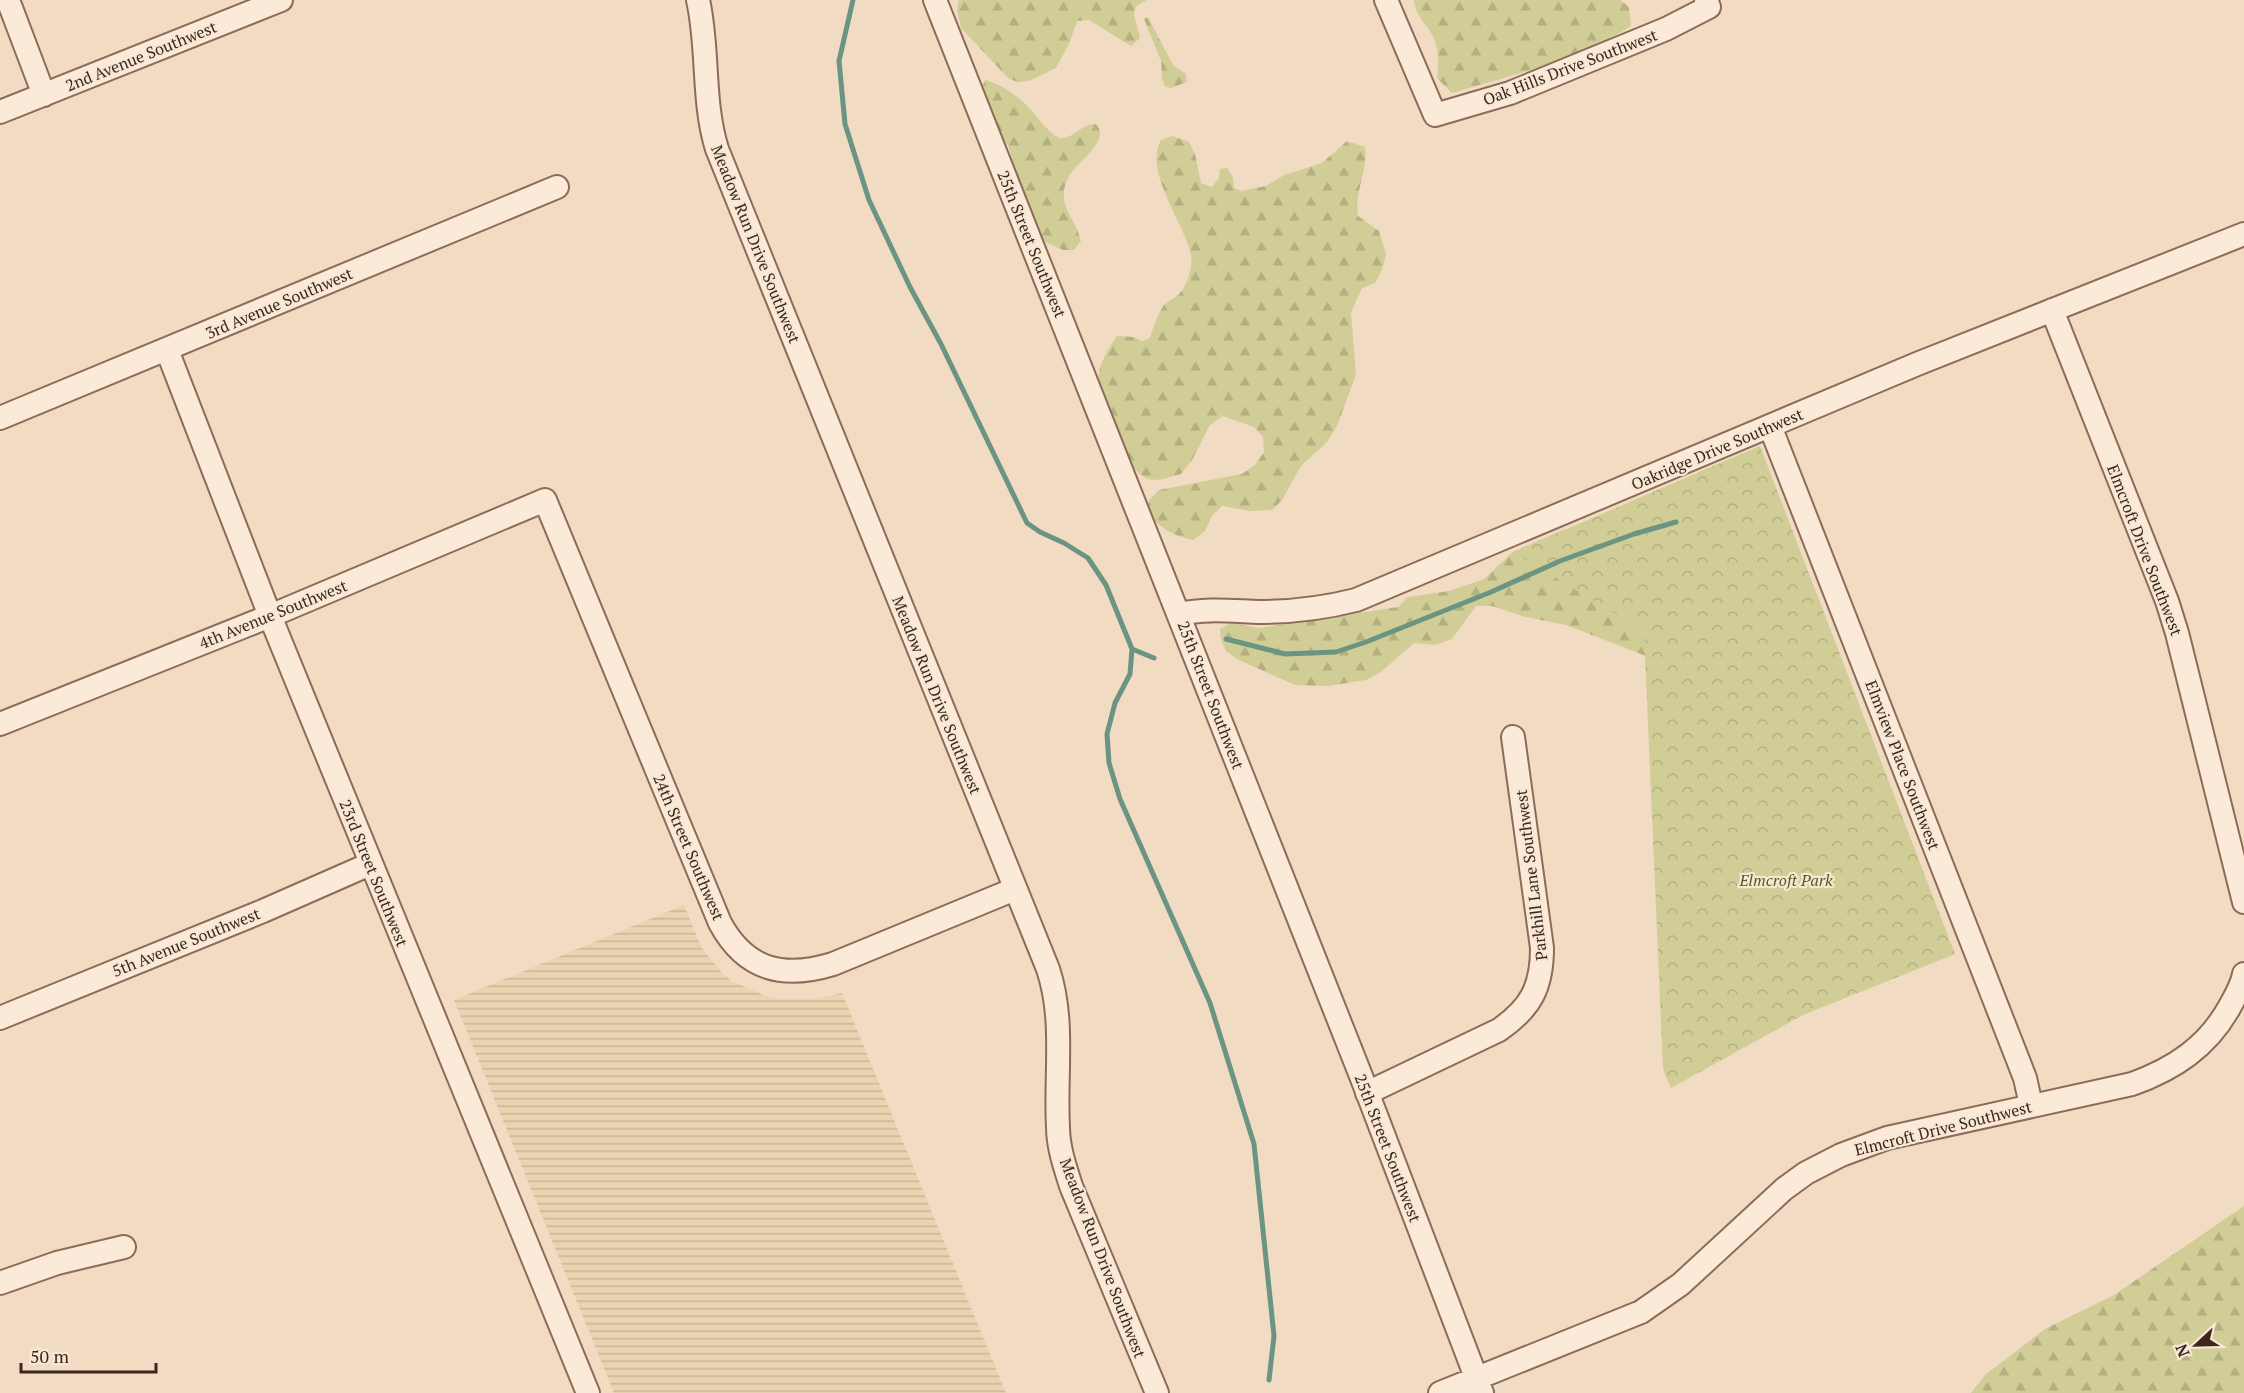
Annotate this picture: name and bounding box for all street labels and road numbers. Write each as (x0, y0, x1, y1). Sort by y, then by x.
street label: 2nd Avenue Southwest (62, 16, 220, 96)
street label: Oak Hills Drive Southwest (1480, 24, 1661, 110)
street label: Meadow Run Drive Southwest (706, 142, 806, 347)
street label: 25th Street Southwest (992, 167, 1072, 321)
street label: 3rd Avenue Southwest (202, 262, 356, 344)
street label: Oakridge Drive Southwest (1628, 403, 1806, 495)
street label: Elmcroft Drive Southwest (2102, 461, 2188, 639)
street label: 4th Avenue Southwest (196, 574, 350, 654)
street label: Meadow Run Drive Southwest (887, 593, 987, 798)
street label: 25th Street Southwest (1173, 618, 1249, 772)
street label: Elmview Place Southwest (1860, 677, 1946, 853)
street label: 24th Street Southwest (648, 770, 730, 924)
street label: Parkhill Lane Southwest (1510, 788, 1552, 962)
street label: 23rd Street Southwest (334, 796, 414, 950)
street label: 5th Avenue Southwest (109, 902, 263, 982)
street label: 25th Street Southwest (1350, 1071, 1426, 1225)
street label: Elmcroft Drive Southwest (1852, 1095, 2034, 1161)
street label: Meadow Run Drive Southwest (1055, 1155, 1151, 1361)

